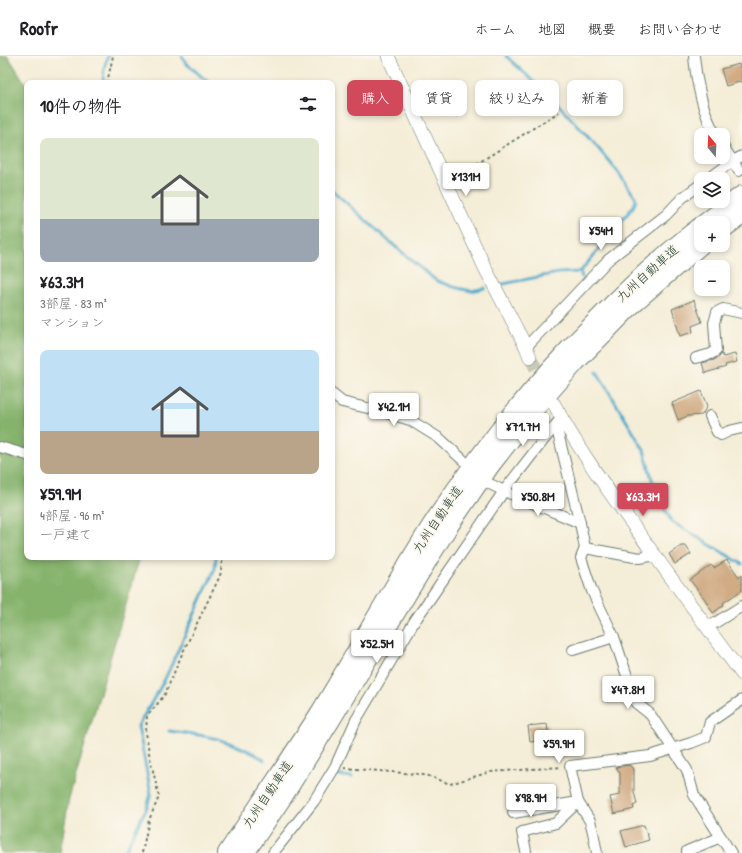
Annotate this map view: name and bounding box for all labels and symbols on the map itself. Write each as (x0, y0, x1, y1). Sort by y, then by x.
north arrow (694, 128, 730, 164)
pin: ¥131M (438, 163, 494, 197)
pin: ¥54M (577, 217, 625, 251)
street label: 九州自動車道 (612, 240, 682, 306)
pin: ¥42.1M (361, 393, 427, 427)
pin: ¥71.7M (490, 413, 556, 447)
street label: 九州自動車道 (408, 482, 466, 556)
pin: ¥50.8M (505, 483, 571, 517)
pin: ¥63.3M (610, 483, 676, 517)
pin: ¥52.5M (344, 630, 410, 664)
pin: ¥47.8M (595, 676, 661, 710)
pin: ¥59.9M (526, 730, 592, 764)
street label: 九州自動車道 (238, 757, 296, 831)
pin: ¥98.9M (498, 784, 564, 818)

